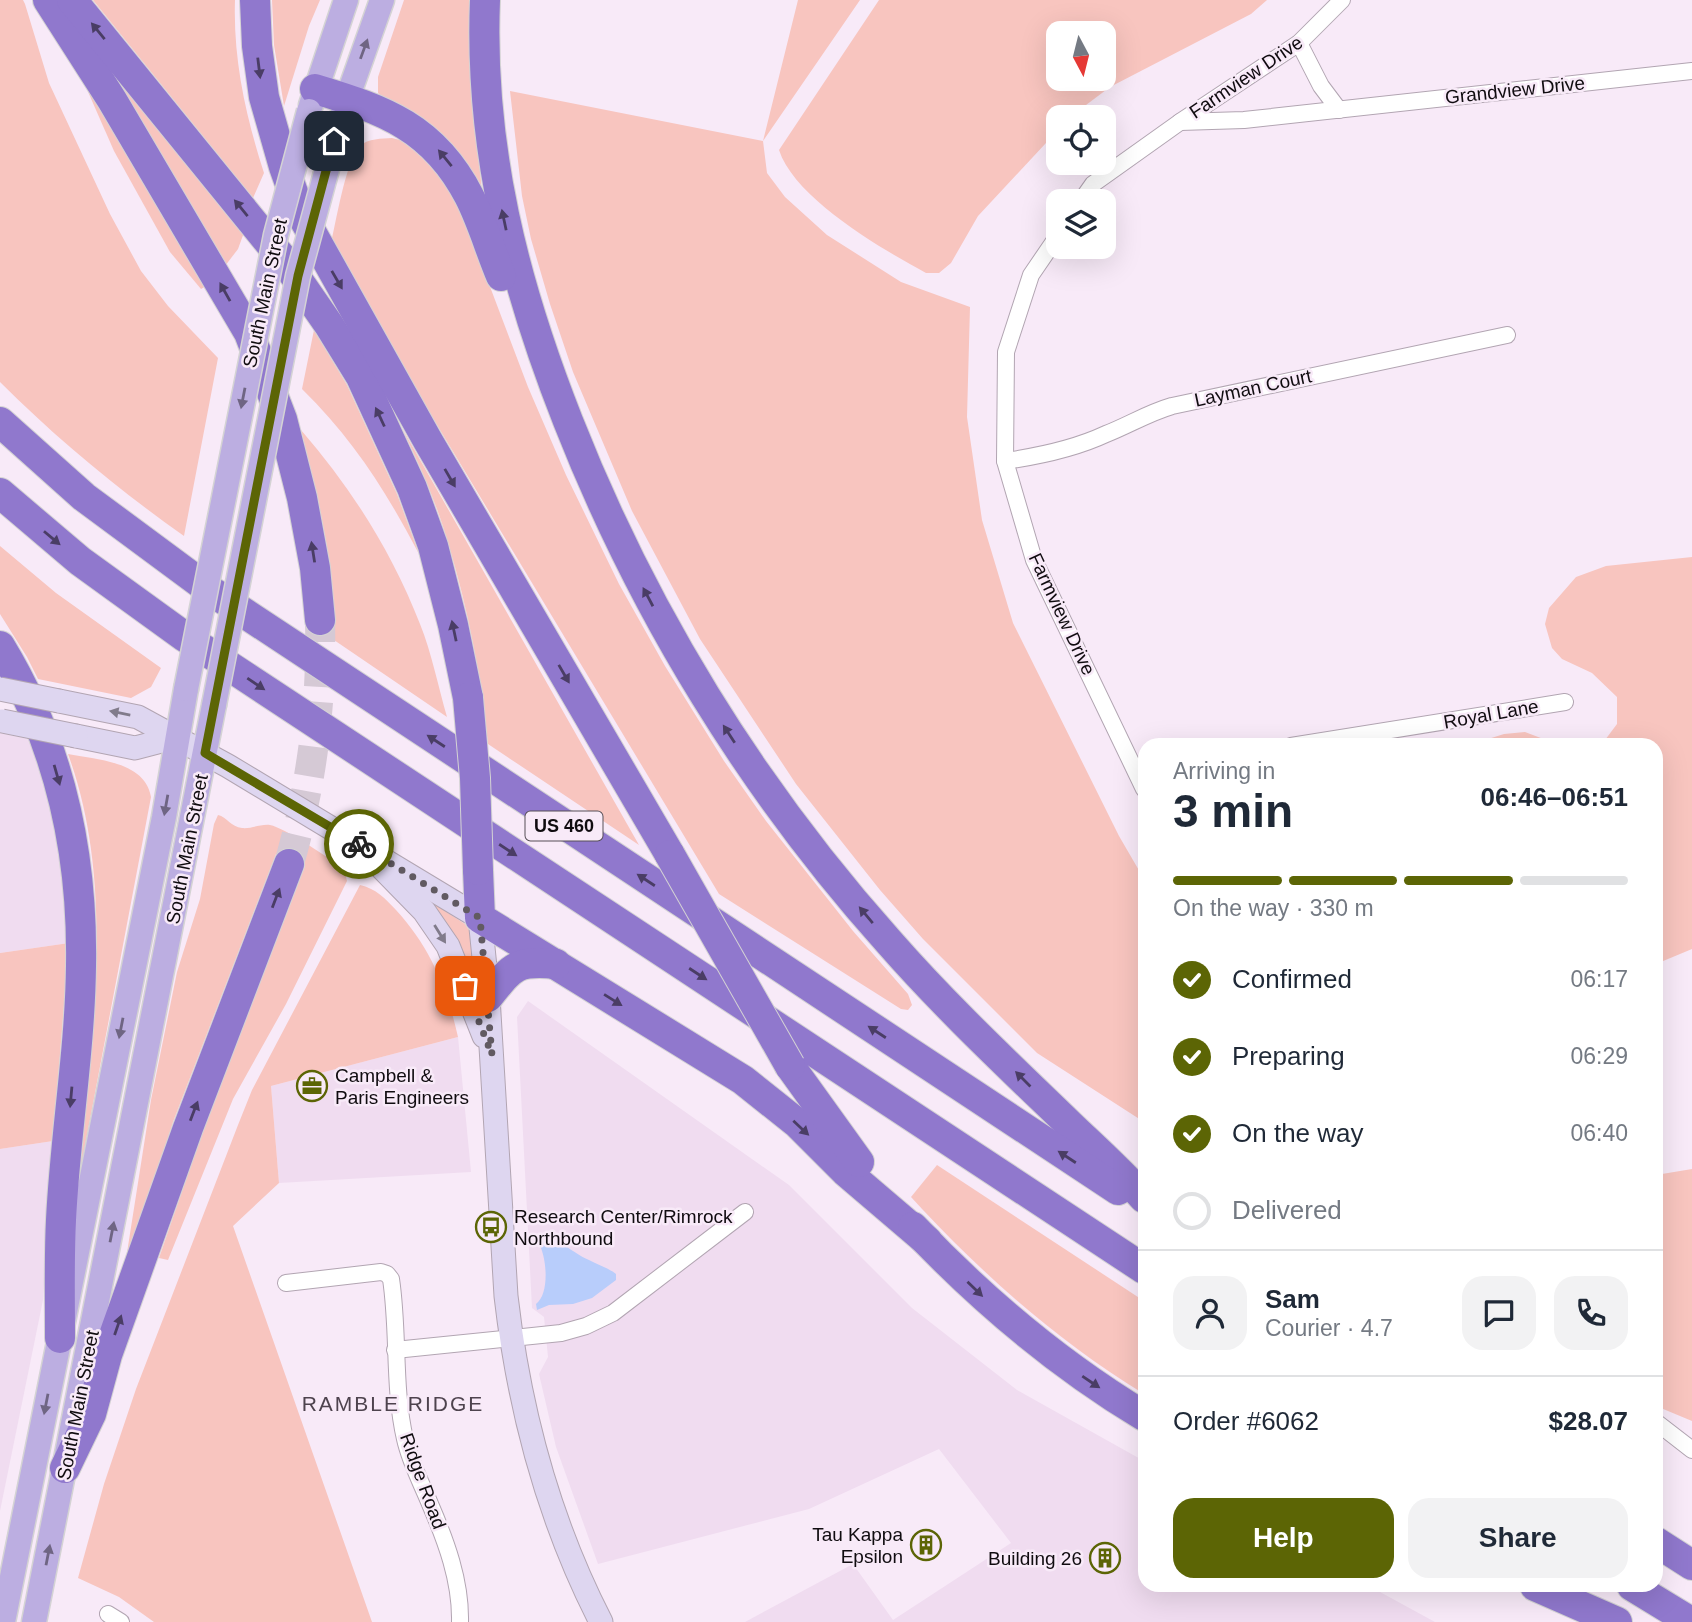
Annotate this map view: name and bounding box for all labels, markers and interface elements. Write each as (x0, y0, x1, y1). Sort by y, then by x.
north arrow (1046, 21, 1116, 91)
map controls (1046, 21, 1116, 259)
one-way arrow (90, 23, 105, 41)
street label: Farmview Drive (1185, 31, 1307, 123)
one-way arrow (359, 39, 370, 60)
one-way arrow (254, 57, 265, 79)
street label: Grandview Drive (1444, 72, 1586, 108)
button: locate (1046, 105, 1116, 175)
pin (304, 111, 364, 171)
icon: home (315, 122, 353, 160)
one-way arrow (438, 150, 453, 167)
button: layers (1046, 189, 1116, 259)
one-way arrow (234, 199, 249, 217)
one-way arrow (498, 209, 509, 231)
street label: South Main Street (239, 216, 291, 370)
one-way arrow (331, 271, 343, 290)
one-way arrow (219, 282, 231, 301)
street label: Layman Court (1192, 365, 1314, 411)
one-way arrow (238, 387, 249, 409)
one-way arrow (374, 407, 386, 427)
one-way arrow (444, 468, 456, 487)
one-way arrow (42, 530, 60, 545)
one-way arrow (307, 541, 318, 563)
street label: Farmview Drive (1025, 550, 1099, 678)
one-way arrow (643, 587, 654, 607)
one-way arrow (449, 620, 460, 642)
one-way arrow (558, 665, 571, 684)
one-way arrow (247, 677, 266, 690)
street label: Royal Lane (1442, 695, 1540, 733)
one-way arrow (109, 707, 131, 718)
one-way arrow (723, 724, 736, 743)
one-way arrow (426, 735, 445, 748)
text: Arriving in (1173, 758, 1275, 784)
one-way arrow (53, 764, 63, 785)
street label: South Main Street (162, 772, 212, 926)
text: 06:46–06:51 (1481, 782, 1628, 812)
text: 3 min (1173, 785, 1293, 837)
one-way arrow (160, 794, 171, 816)
courier (324, 809, 394, 879)
road number: US 460 (526, 812, 602, 840)
icon: bike (340, 825, 378, 863)
one-way arrow (498, 843, 518, 856)
one-way arrow (636, 873, 656, 886)
one-way arrow (270, 888, 281, 909)
text: On the way · 330 m (1173, 895, 1374, 921)
one-way arrow (859, 907, 874, 924)
one-way arrow (434, 924, 447, 944)
pin (435, 956, 495, 1016)
icon: check (1173, 961, 1211, 999)
text: Confirmed (1232, 964, 1352, 994)
text: 06:17 (1570, 966, 1628, 992)
icon: bag (446, 967, 484, 1005)
one-way arrow (689, 967, 708, 980)
one-way arrow (604, 994, 623, 1007)
one-way arrow (115, 1017, 126, 1039)
one-way arrow (867, 1025, 887, 1038)
icon: check (1173, 1038, 1211, 1076)
text: Preparing (1232, 1041, 1345, 1071)
text: 06:29 (1570, 1043, 1628, 1069)
place label: Campbell & Paris Engineers (335, 1065, 469, 1108)
office icon: Campbell & Paris Engineers (295, 1069, 329, 1103)
one-way arrow (1015, 1071, 1032, 1088)
one-way arrow (65, 1087, 76, 1109)
one-way arrow (189, 1100, 200, 1121)
icon: check (1173, 1115, 1211, 1153)
text: On the way (1232, 1118, 1364, 1148)
one-way arrow (792, 1119, 809, 1135)
text: 06:40 (1570, 1120, 1628, 1146)
one-way arrow (1057, 1150, 1077, 1163)
text: Delivered (1232, 1195, 1342, 1225)
place label: Research Center/Rimrock Northbound (514, 1206, 733, 1249)
bus stop icon: Research Center/Rimrock Northbound (474, 1210, 508, 1244)
one-way arrow (106, 1221, 117, 1243)
button: person (1173, 1276, 1247, 1350)
button: chat (1462, 1276, 1536, 1350)
button: phone (1554, 1276, 1628, 1350)
one-way arrow (966, 1280, 983, 1296)
text: Sam (1265, 1284, 1320, 1314)
one-way arrow (113, 1314, 124, 1335)
text: Courier · 4.7 (1265, 1315, 1393, 1341)
street label: South Main Street (53, 1328, 103, 1482)
one-way arrow (1082, 1375, 1100, 1389)
district label: RAMBLE RIDGE (302, 1392, 484, 1415)
one-way arrow (41, 1393, 52, 1415)
text: Order #6062 (1173, 1406, 1319, 1436)
text: $28.07 (1548, 1406, 1628, 1436)
street label: Ridge Road (396, 1430, 450, 1532)
button: Help (1173, 1498, 1394, 1578)
button: Share (1408, 1498, 1628, 1578)
place label: Tau Kappa Epsilon (812, 1524, 903, 1567)
building icon: Tau Kappa Epsilon (909, 1528, 943, 1562)
building icon: Building 26 (1088, 1541, 1122, 1575)
one-way arrow (42, 1544, 53, 1566)
place label: Building 26 (988, 1548, 1082, 1569)

